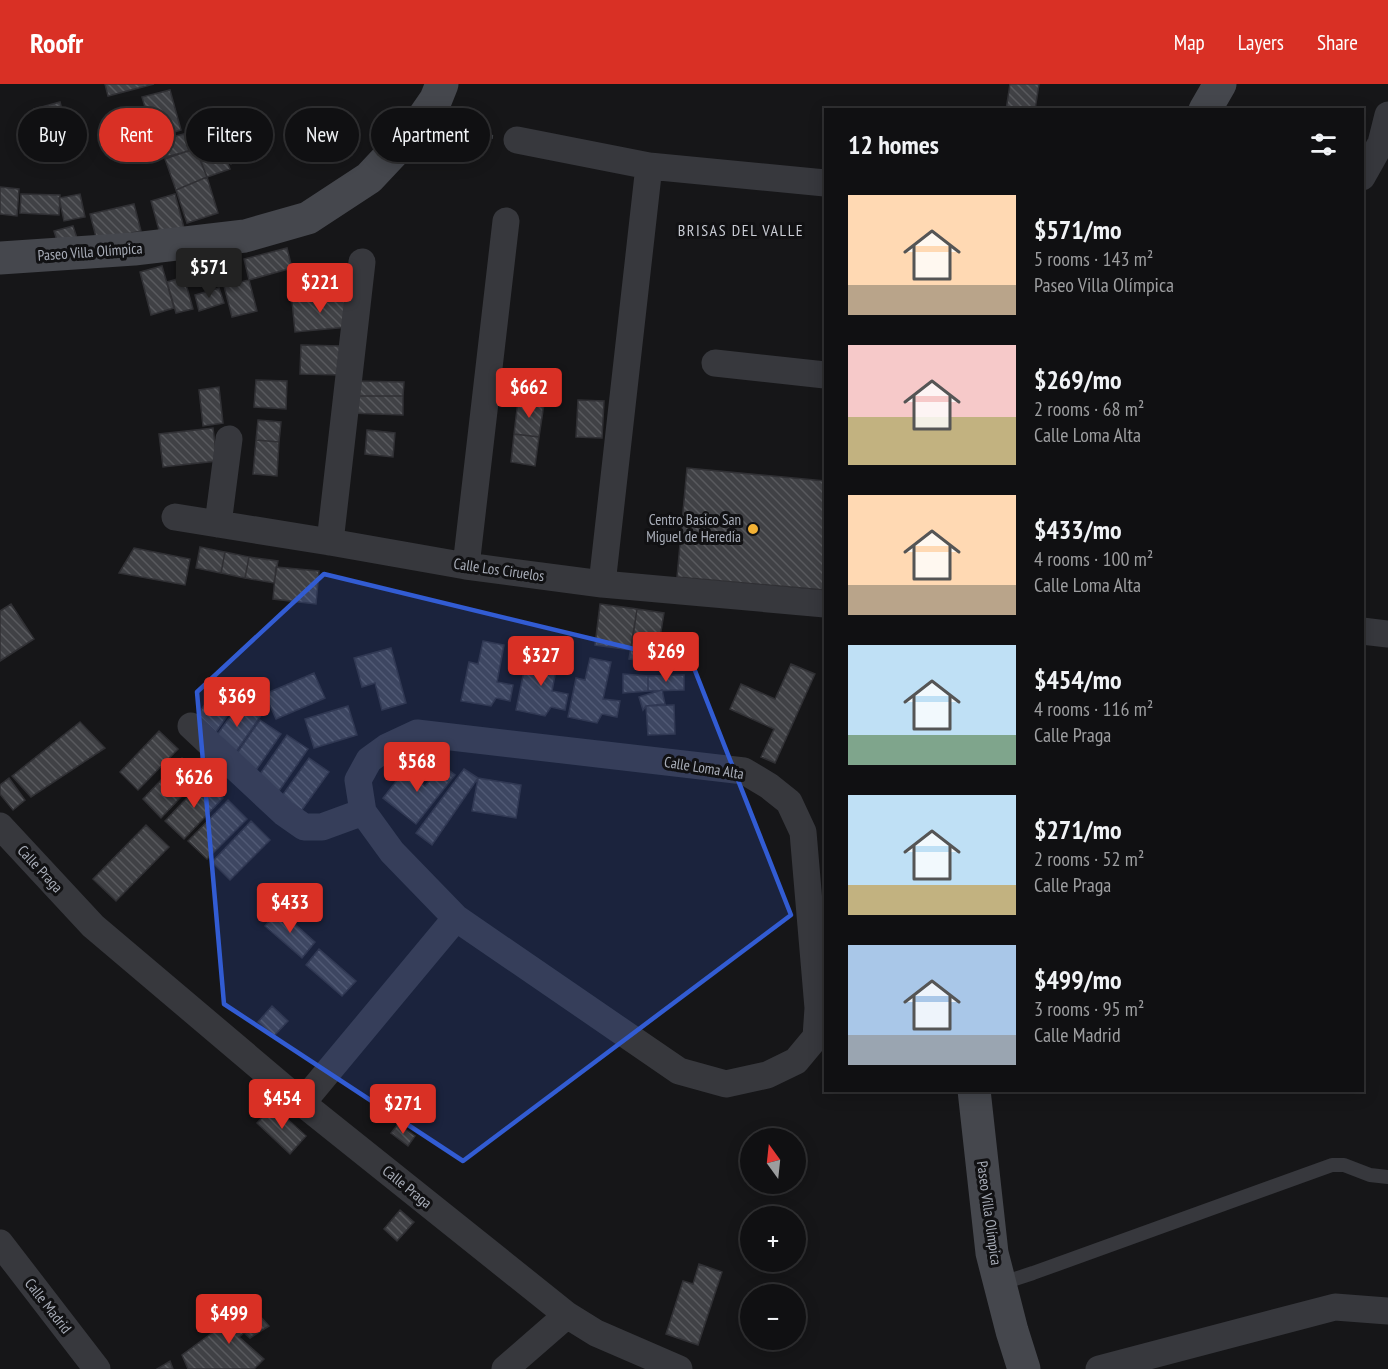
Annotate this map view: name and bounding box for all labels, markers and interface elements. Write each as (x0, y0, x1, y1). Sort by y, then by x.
text: Roofr (30, 24, 83, 61)
text: Map (1174, 29, 1205, 56)
text: Layers (1238, 29, 1284, 56)
text: Share (1317, 29, 1358, 56)
chip: Buy (18, 108, 87, 162)
chip: Rent (99, 108, 174, 162)
chip: Filters (186, 108, 273, 162)
chip: New (285, 108, 359, 162)
chip: Apartment (371, 108, 490, 162)
text: 12 homes (848, 128, 939, 161)
icon: filters (1307, 128, 1340, 161)
text: $571/mo (1034, 213, 1122, 246)
icon: home (896, 219, 968, 291)
district label: BRISAS DEL VALLE (678, 220, 804, 240)
street label: Paseo Villa Olímpica (37, 238, 143, 265)
text: 5 rooms · 143 m² (1034, 246, 1153, 272)
pin: $571 (173, 248, 245, 299)
text: $571 (190, 254, 228, 280)
pin: $221 (284, 263, 356, 314)
text: $221 (301, 269, 339, 295)
text: Paseo Villa Olímpica (1034, 272, 1174, 298)
text: $269/mo (1034, 363, 1122, 396)
pin: $662 (493, 368, 565, 419)
icon: home (896, 369, 968, 441)
text: $662 (510, 374, 548, 400)
text: 2 rooms · 68 m² (1034, 396, 1144, 422)
text: Calle Loma Alta (1034, 422, 1141, 448)
place label: Centro Basico San Miguel de Heredia (646, 510, 741, 546)
text: $433/mo (1034, 513, 1122, 546)
icon: home (896, 519, 968, 591)
marker: Centro Basico San Miguel de Heredia (746, 522, 760, 536)
text: 4 rooms · 100 m² (1034, 546, 1153, 572)
street label: Calle Los Ciruelos (453, 554, 546, 585)
text: Calle Loma Alta (1034, 572, 1141, 598)
pin: $269 (630, 632, 702, 683)
pin: $327 (505, 636, 577, 687)
text: $269 (647, 638, 685, 664)
text: $327 (522, 642, 560, 668)
text: $454/mo (1034, 663, 1122, 696)
icon: home (896, 669, 968, 741)
pin: $369 (201, 677, 273, 728)
text: $369 (218, 683, 256, 709)
text: 4 rooms · 116 m² (1034, 696, 1153, 722)
text: Calle Praga (1034, 722, 1111, 748)
pin: $568 (381, 742, 453, 793)
text: $568 (398, 748, 436, 774)
street label: Calle Loma Alta (663, 752, 745, 783)
pin: $626 (158, 758, 230, 809)
text: $626 (175, 764, 213, 790)
text: $271/mo (1034, 813, 1122, 846)
icon: home (896, 819, 968, 891)
street label: Calle Praga (14, 841, 67, 896)
text: 2 rooms · 52 m² (1034, 846, 1144, 872)
text: Calle Praga (1034, 872, 1111, 898)
pin: $433 (254, 883, 326, 934)
text: $433 (271, 889, 309, 915)
text: $499/mo (1034, 963, 1122, 996)
icon: home (896, 969, 968, 1041)
text: 3 rooms · 95 m² (1034, 996, 1144, 1022)
text: Calle Madrid (1034, 1022, 1121, 1048)
pin: $454 (246, 1079, 318, 1130)
pin: $271 (367, 1084, 439, 1135)
text: $454 (263, 1085, 301, 1111)
text: $271 (384, 1090, 422, 1116)
north arrow (740, 1128, 806, 1194)
map controls (740, 1128, 806, 1350)
street label: Paseo Villa Olímpica (973, 1160, 1006, 1266)
street label: Calle Praga (379, 1161, 436, 1212)
button: + (740, 1206, 806, 1272)
street label: Calle Madrid (21, 1274, 76, 1337)
button: − (740, 1284, 806, 1350)
pin: $499 (193, 1294, 265, 1345)
text: $499 (210, 1300, 248, 1326)

